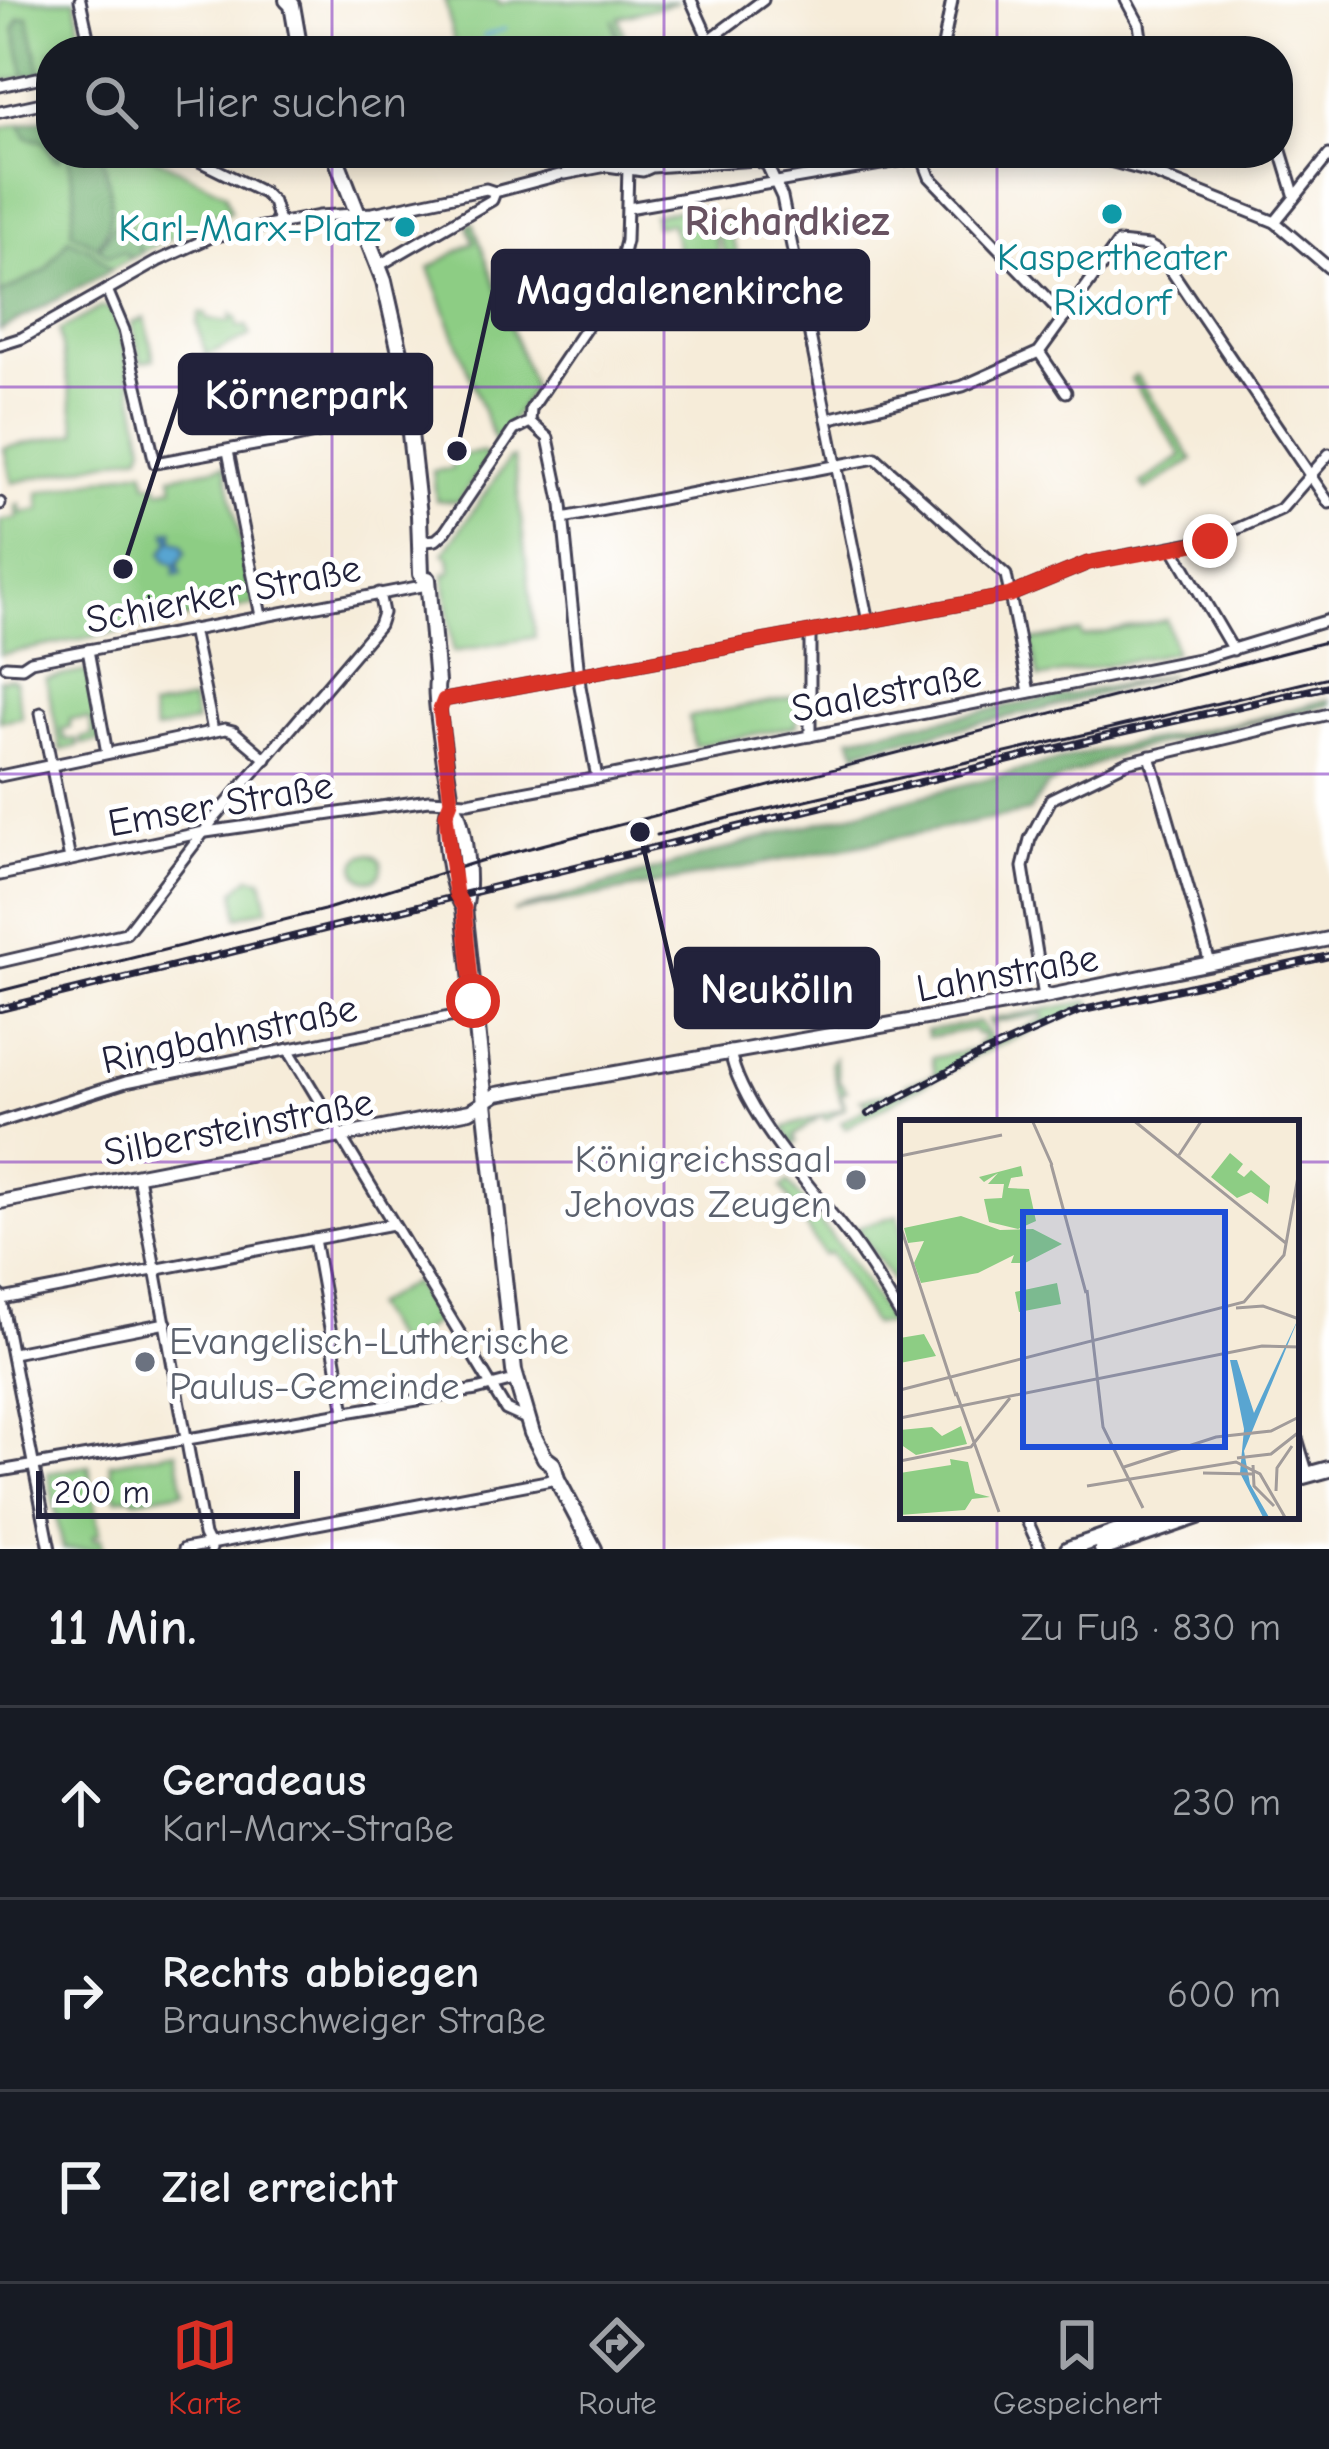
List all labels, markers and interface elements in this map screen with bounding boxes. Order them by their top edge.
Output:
search box [36,36,1293,168]
icon: search [78,69,144,135]
text: Hier suchen [174,76,407,128]
district label: Richardkiez [685,197,889,246]
marker: Kaspertheater Rixdorf [1099,201,1125,227]
place label: Karl-Marx-Platz [118,206,381,251]
marker: Karl-Marx-Platz [392,214,418,240]
place label: Kaspertheater Rixdorf [997,235,1228,325]
callout: Magdalenenkirche [493,251,868,329]
text: Magdalenenkirche [516,266,844,315]
callout: Körnerpark [180,355,431,433]
text: Körnerpark [204,371,408,420]
route end [1183,514,1237,568]
street label: Schierker Straße [82,546,364,643]
street label: Saalestraße [788,651,985,732]
street label: Emser Straße [104,763,336,846]
street label: Lahnstraße [913,935,1102,1012]
callout: Neukölln [676,949,878,1027]
text: Neukölln [700,965,854,1014]
route start [446,974,500,1028]
street label: Ringbahnstraße [97,985,361,1084]
street label: Silbersteinstraße [100,1079,377,1176]
inset map [900,1120,1299,1519]
place label: Königreichssaal Jehovas Zeugen [565,1137,832,1227]
marker: Königreichssaal Jehovas Zeugen [843,1167,869,1193]
place label: Evangelisch-Lutherische Paulus-Gemeinde [169,1319,569,1409]
marker: Evangelisch-Lutherische Paulus-Gemeinde [132,1349,158,1375]
scale bar [36,1465,300,1518]
text: 200 m [54,1473,150,1511]
text: 11 Min. [48,1598,197,1657]
text: Zu Fuß · 830 m [1021,1605,1281,1650]
text: Geradeaus [162,1754,366,1806]
icon: ahead [48,1770,114,1836]
text: 230 m [1172,1780,1281,1825]
text: Karl-Marx-Straße [162,1806,454,1851]
text: Rechts abbiegen [162,1946,479,1998]
icon: right [48,1962,114,2028]
text: 600 m [1167,1972,1281,2017]
text: Braunschweiger Straße [162,1998,546,2043]
icon: arrive [48,2154,114,2220]
text: Ziel erreicht [162,2161,397,2213]
tab: Karte [168,2312,242,2422]
tab: Route [578,2312,657,2422]
tab: Gespeichert [993,2312,1161,2422]

